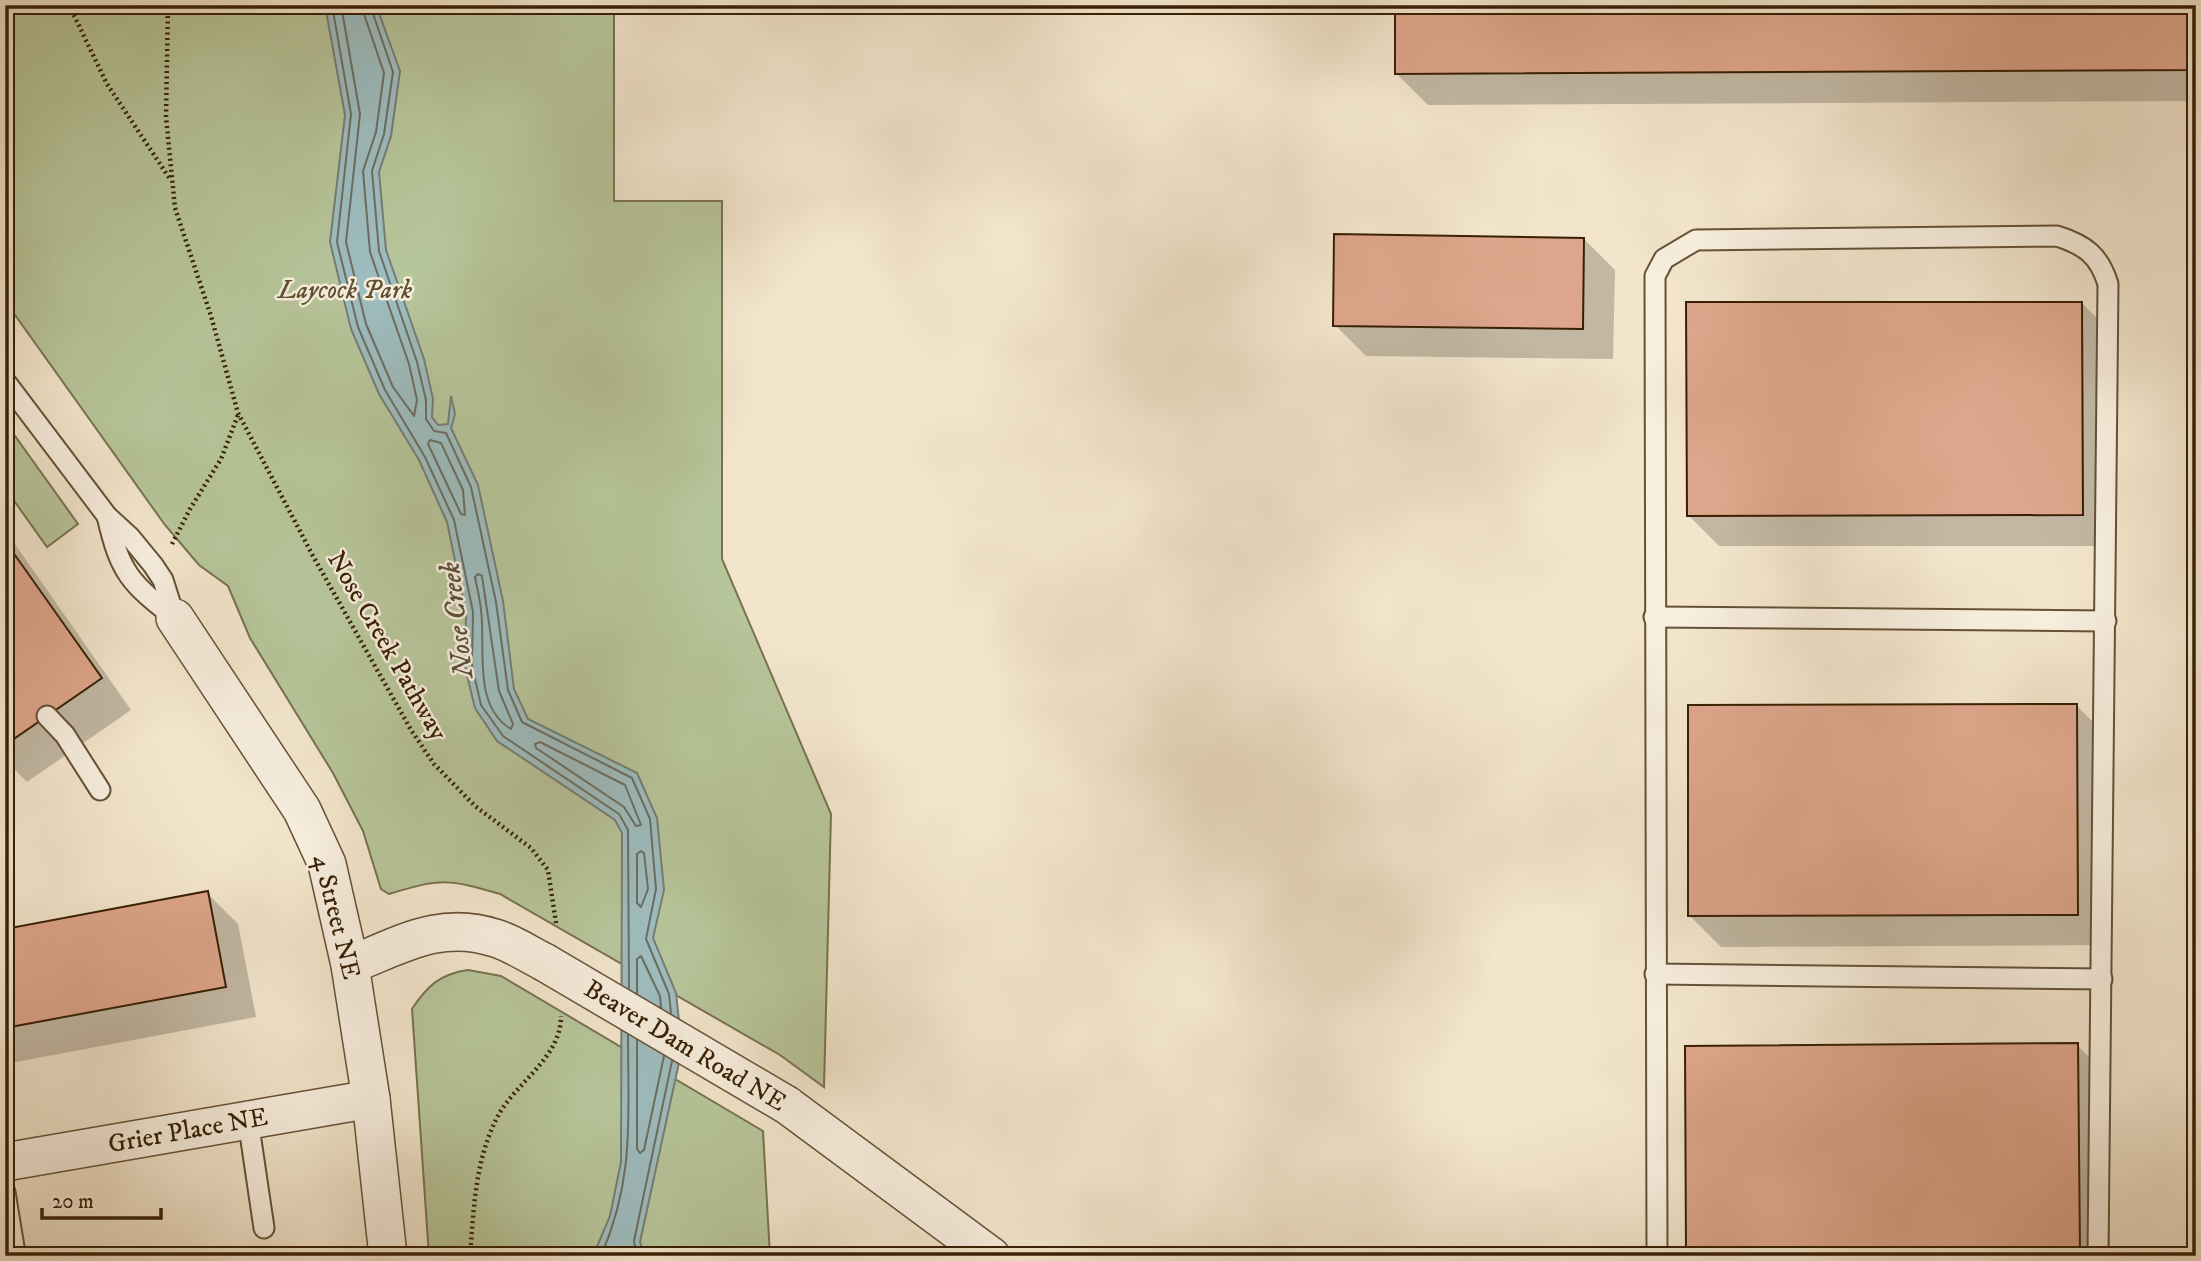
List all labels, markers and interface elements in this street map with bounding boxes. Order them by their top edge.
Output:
park label: Laycock Park [276,274,412,307]
street label: Nose Creek Pathway [319,545,455,747]
water label: Nose Creek [432,560,482,682]
street label: 4 Street NE [305,851,367,983]
street label: Beaver Dam Road NE [578,973,792,1119]
street label: Grier Place NE [106,1101,270,1161]
scale bar [42,1177,161,1221]
text: 20 m [52,1189,94,1215]

